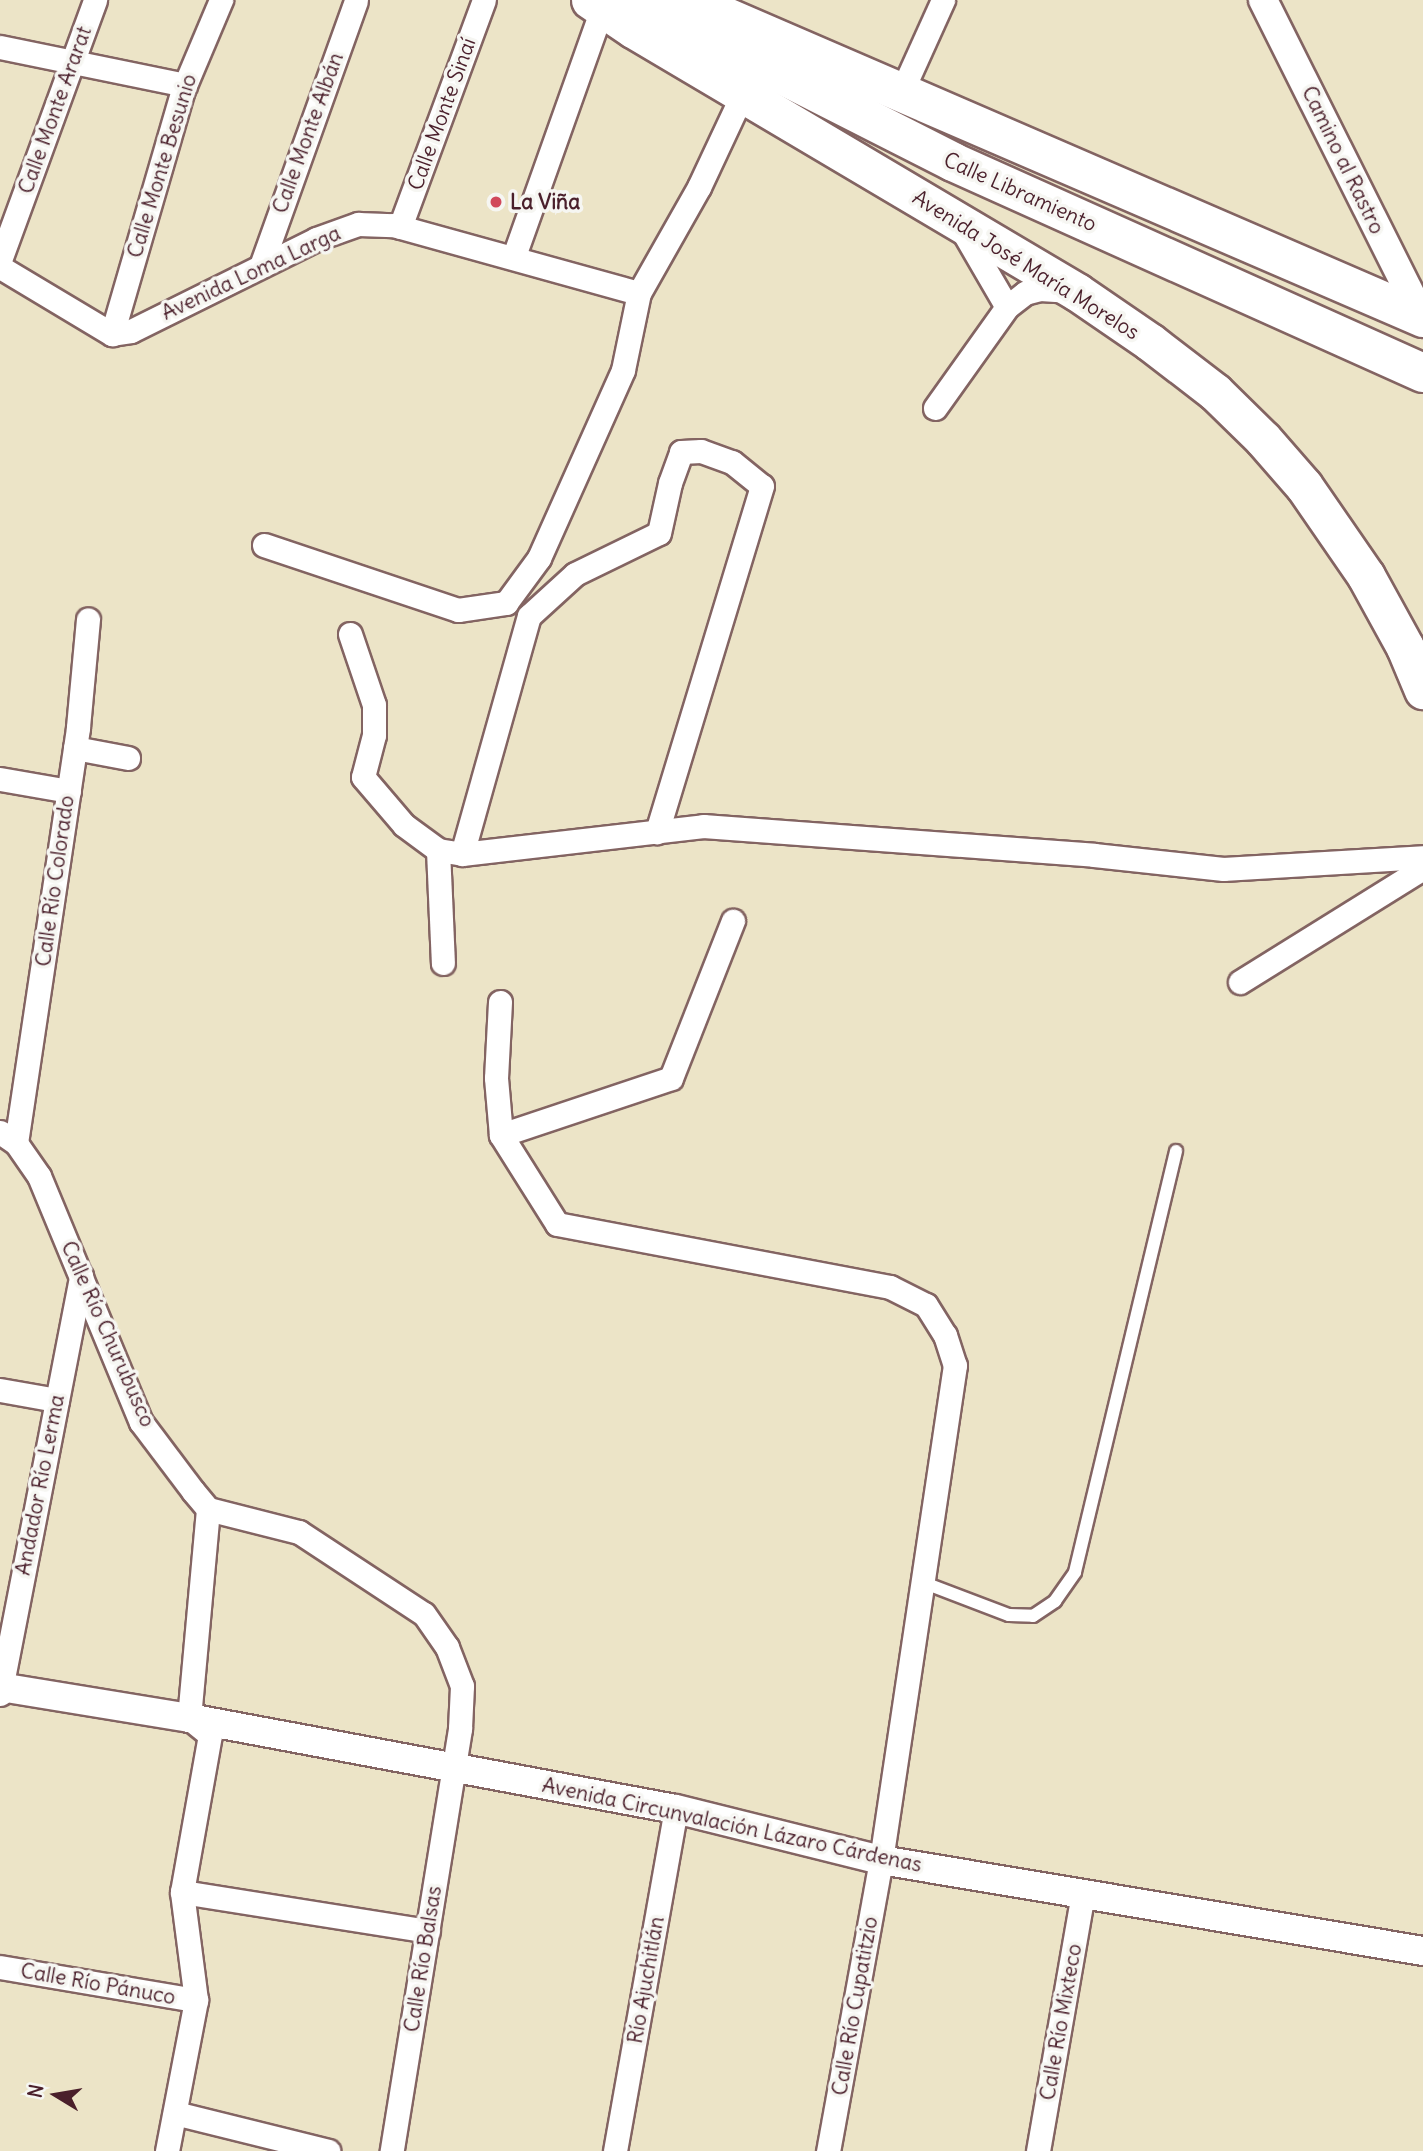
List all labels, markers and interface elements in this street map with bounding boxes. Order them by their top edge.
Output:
street label: Calle Monte Ararat [13,23,97,197]
street label: Calle Monte Sinaí [403,34,481,194]
street label: Calle Monte Albán [267,49,349,217]
street label: Calle Monte Besunio [122,71,202,261]
street label: Camino al Rastro [1296,82,1390,238]
street label: Calle Libramiento [940,147,1100,237]
street label: Avenida José María Morelos [908,185,1144,345]
place label: La Viña [510,189,580,215]
marker: La Viña [488,194,504,210]
street label: Avenida Loma Larga [157,220,345,326]
street label: Calle Río Colorado [31,794,79,968]
street label: Calle Río Churubusco [56,1237,160,1431]
street label: Andador Río Lerma [10,1393,70,1577]
street label: Avenida Circunvalación Lázaro Cárdenas [540,1772,924,1878]
street label: Calle Río Balsas [399,1884,447,2034]
street label: Río Ajuchitlán [622,1914,670,2046]
street label: Calle Río Cupatitzio [827,1915,883,2097]
street label: Calle Río Mixteco [1035,1942,1087,2102]
street label: Calle Río Pánuco [19,1958,177,2010]
north arrow [21,2060,91,2130]
text: N [22,2082,48,2100]

